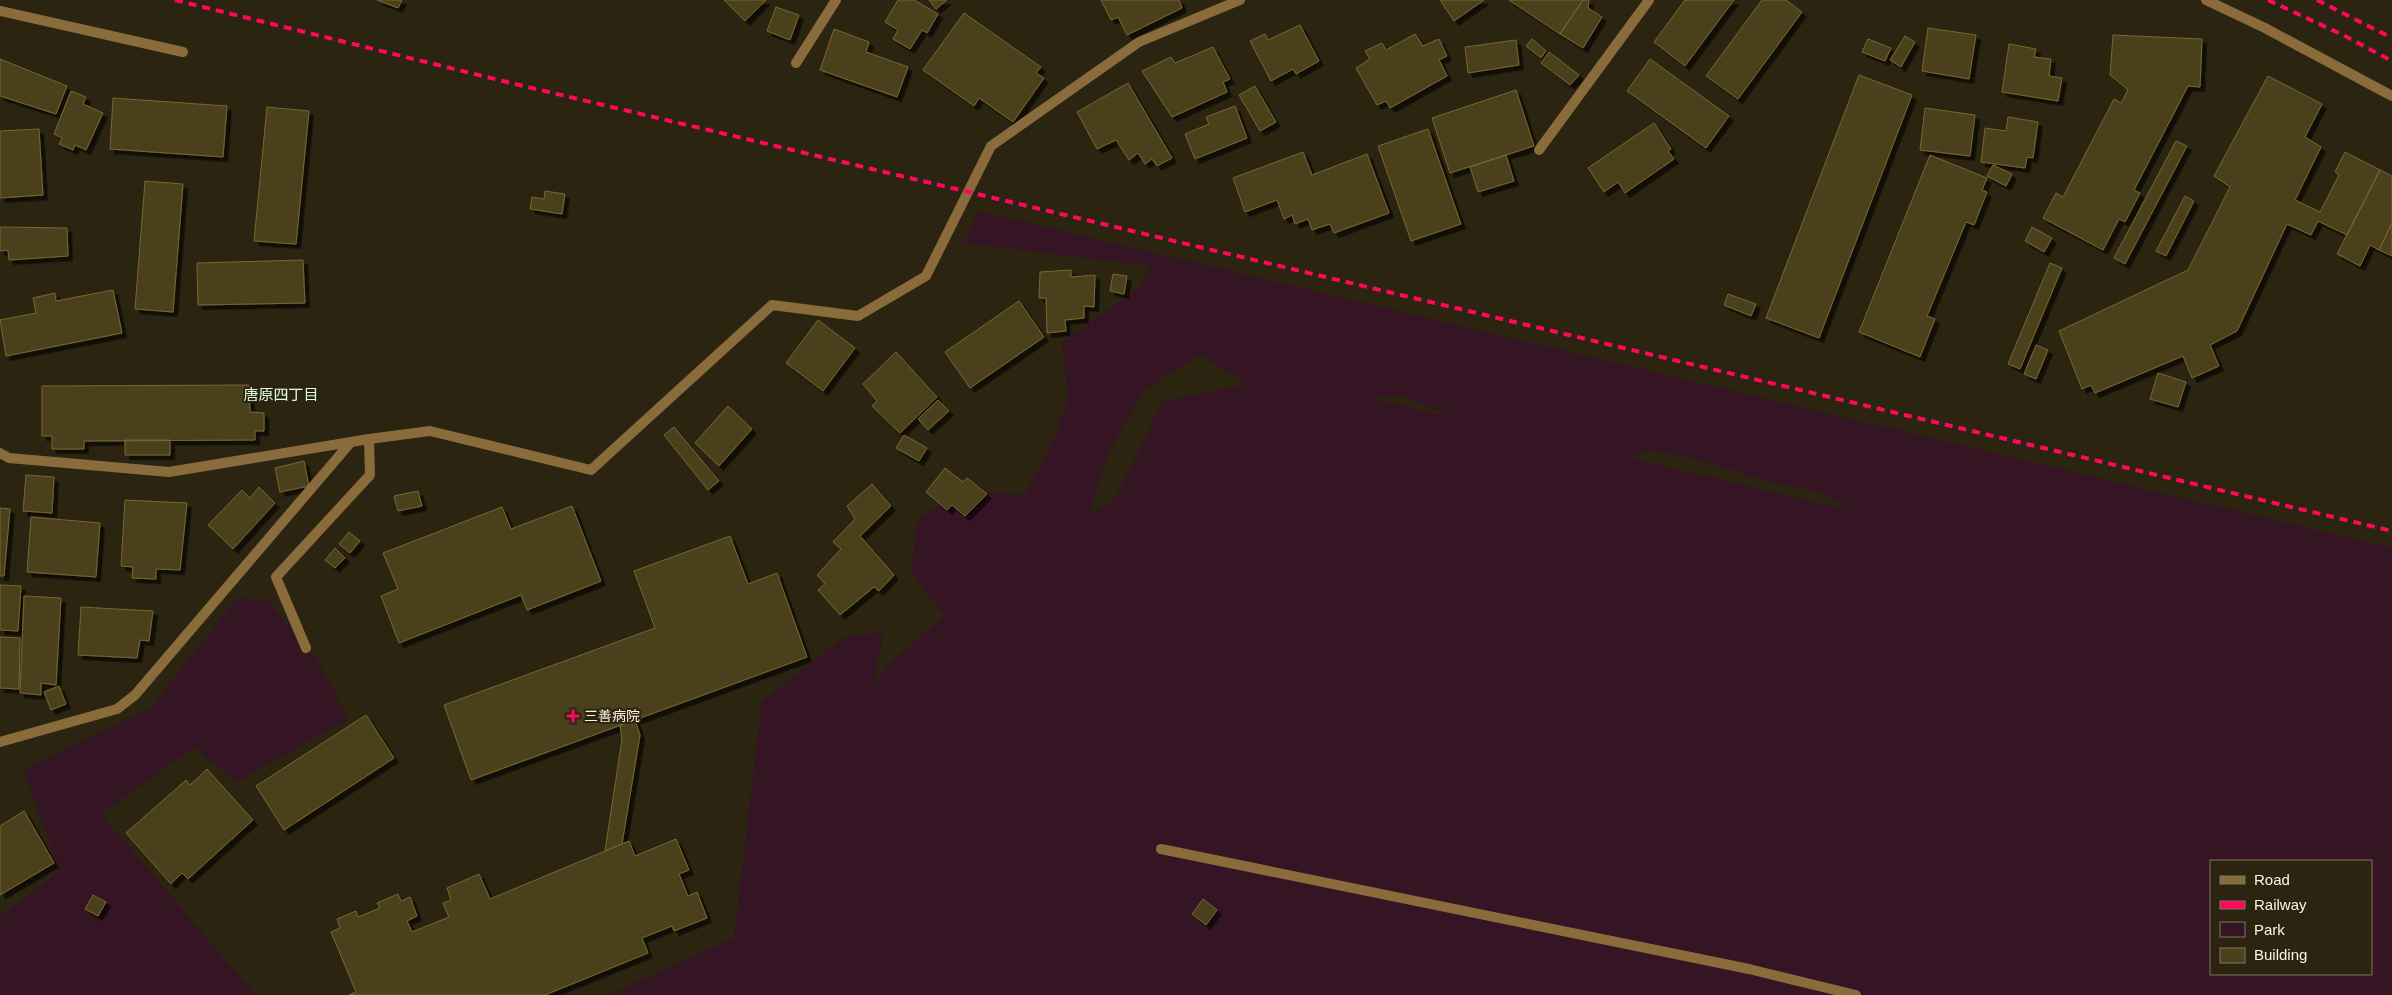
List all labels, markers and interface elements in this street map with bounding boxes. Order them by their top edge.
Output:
district label: 唐原四丁目 [243,386,319,403]
place label: 三善病院 [584,708,640,724]
marker: 三善病院 [566,709,580,723]
legend [2210,860,2372,975]
text: Road [2254,871,2290,888]
text: Railway [2254,896,2307,913]
text: Park [2254,921,2285,938]
text: Building [2254,946,2307,963]

